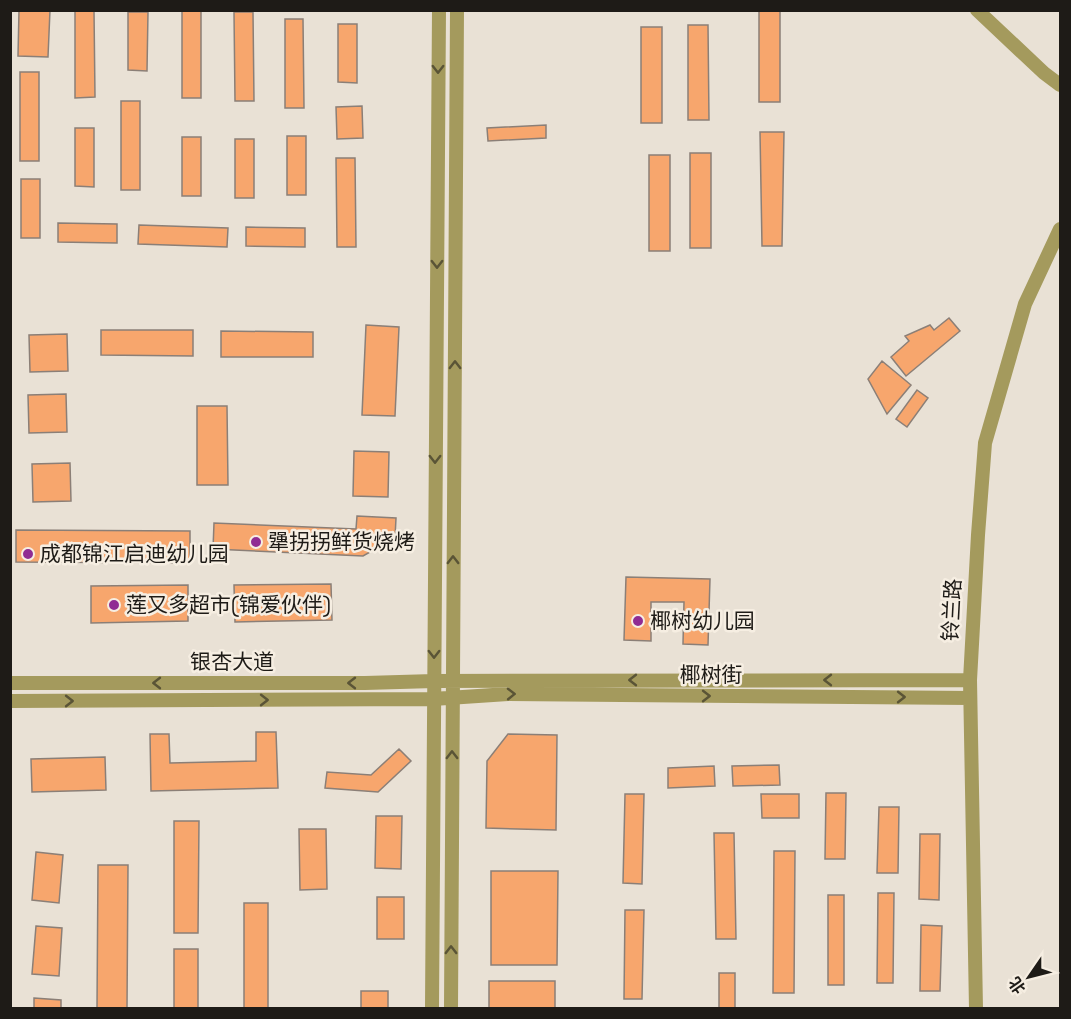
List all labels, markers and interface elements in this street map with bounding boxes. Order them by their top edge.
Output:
one-way arrow [432,64,445,73]
one-way arrow [431,259,443,268]
one-way arrow [448,361,461,370]
one-way arrow [429,454,441,463]
place label: 犟拐拐鲜货烧烤 [268,528,415,555]
marker: 犟拐拐鲜货烧烤 [249,535,263,549]
place label: 成都锦江启迪幼儿园 [40,540,229,567]
marker: 成都锦江启迪幼儿园 [21,547,35,561]
one-way arrow [447,556,459,565]
street label: 铃兰路 [936,578,967,642]
place label: 莲又多超市(锦爱伙伴) [126,591,331,618]
marker: 莲又多超市(锦爱伙伴) [107,598,121,612]
place label: 椰树幼儿园 [650,607,755,634]
marker: 椰树幼儿园 [631,614,645,628]
street label: 银杏大道 [190,648,274,675]
one-way arrow [428,649,440,658]
street label: 椰树街 [680,661,743,688]
one-way arrow [628,674,637,686]
one-way arrow [823,674,832,686]
one-way arrow [153,677,162,689]
one-way arrow [348,677,357,689]
one-way arrow [506,688,515,701]
one-way arrow [701,689,710,702]
one-way arrow [896,691,905,703]
one-way arrow [259,694,268,706]
one-way arrow [64,695,73,707]
one-way arrow [446,751,458,760]
one-way arrow [445,946,457,955]
north arrow [999,947,1059,1007]
text: 北 [1004,973,1030,998]

